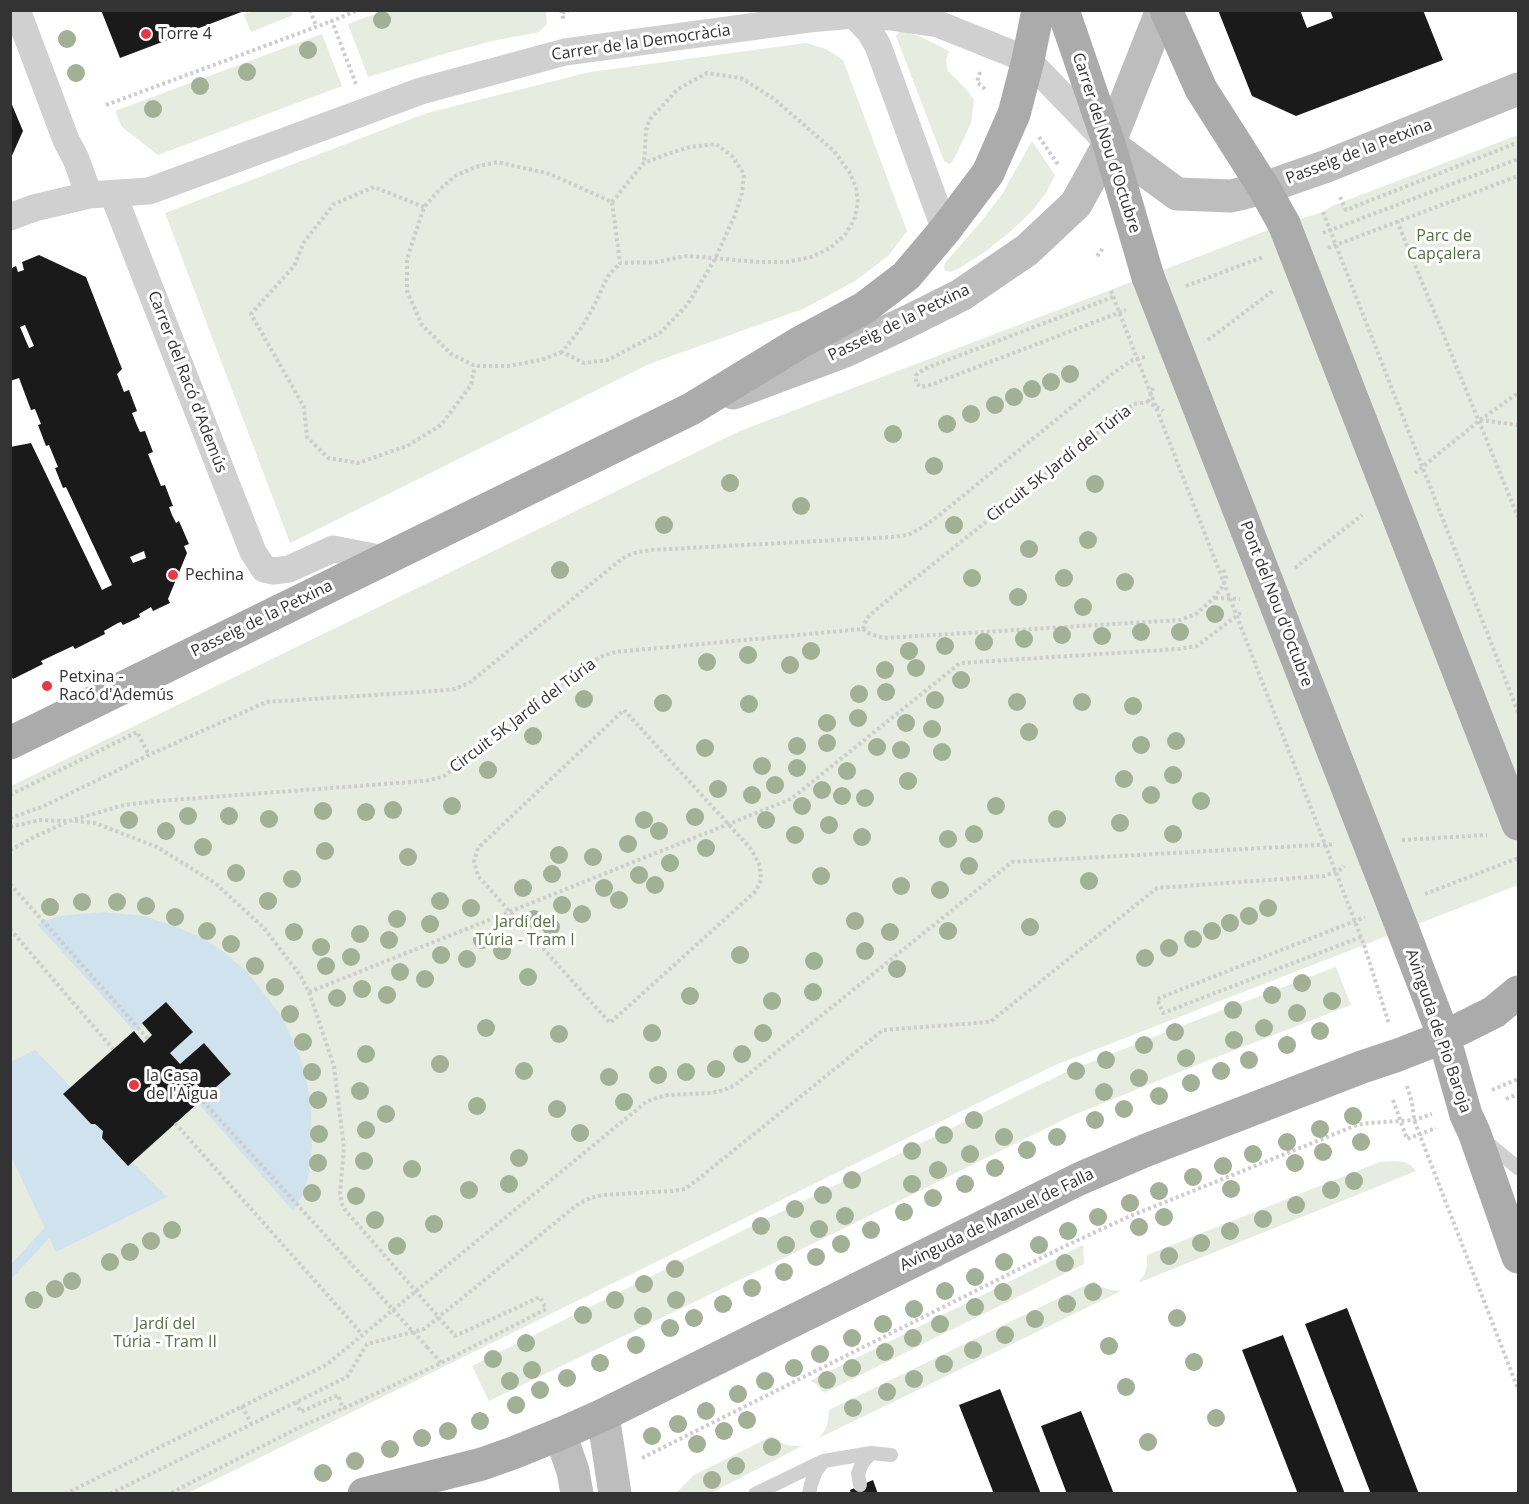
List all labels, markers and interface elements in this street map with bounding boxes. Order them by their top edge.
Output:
street label: Carrer de la Democràcia [550,21,732,65]
place label: Torre 4 [158,24,212,44]
marker: Torre 4 [139,27,153,41]
street label: Carrer del Nou d'Octubre [1068,50,1144,236]
street label: Passeig de la Petxina [1283,115,1435,189]
park label: Parc de Capçalera [1407,226,1481,264]
street label: Passeig de la Petxina [825,280,973,366]
street label: Carrer del Racó d'Ademús [143,288,231,476]
street label: Circuit 5K Jardí del Túria [983,402,1135,526]
street label: Pont del Nou d'Octubre [1236,519,1316,689]
place label: Pechina [185,565,244,585]
marker: Pechina [166,568,180,582]
street label: Passeig de la Petxina [188,576,336,662]
street label: Circuit 5K Jardí del Túria [446,655,600,777]
place label: Petxina - Racó d'Ademús [59,667,174,705]
marker: Petxina - Racó d'Ademús [40,679,54,693]
park label: Jardí del Túria - Tram I [475,912,575,950]
street label: Avinguda de Pio Baroja [1401,947,1475,1115]
place label: la Casa de l'Aigua [146,1066,218,1104]
marker: la Casa de l'Aigua [127,1078,141,1092]
street label: Avinguda de Manuel de Falla [897,1165,1097,1275]
park label: Jardí del Túria - Tram II [113,1314,217,1352]

